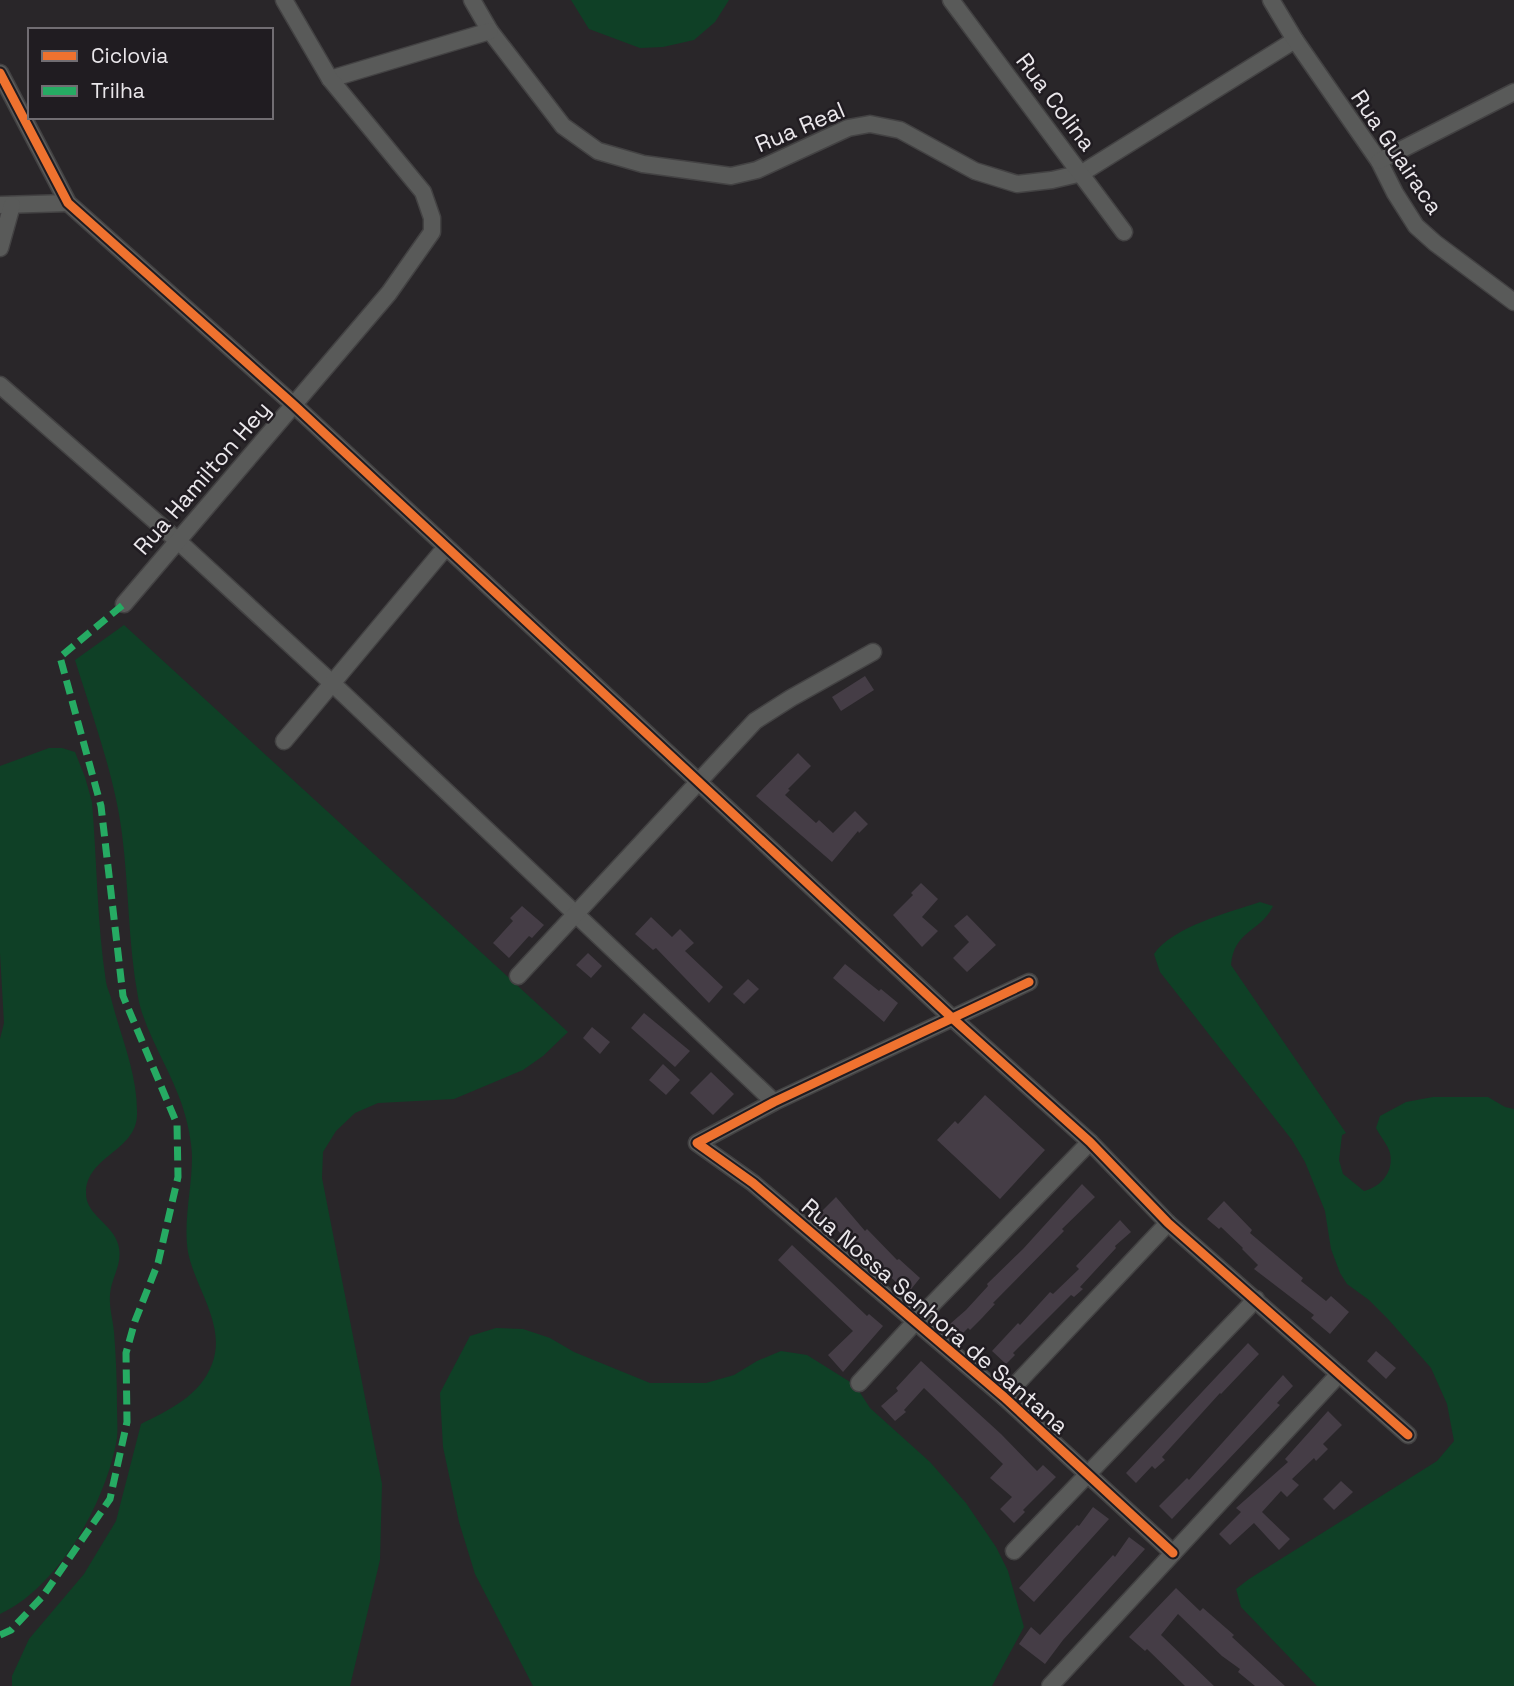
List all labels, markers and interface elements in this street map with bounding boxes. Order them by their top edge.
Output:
legend [28,28,273,119]
text: Ciclovia [91,42,168,69]
street label: Rua Colina [1009,47,1103,157]
text: Trilha [91,77,145,104]
street label: Rua Guairaca [1344,84,1450,220]
street label: Rua Real [751,95,849,159]
street label: Rua Hamilton Hey [127,395,277,561]
street label: Rua Nossa Senhora de Santana [795,1192,1075,1440]

